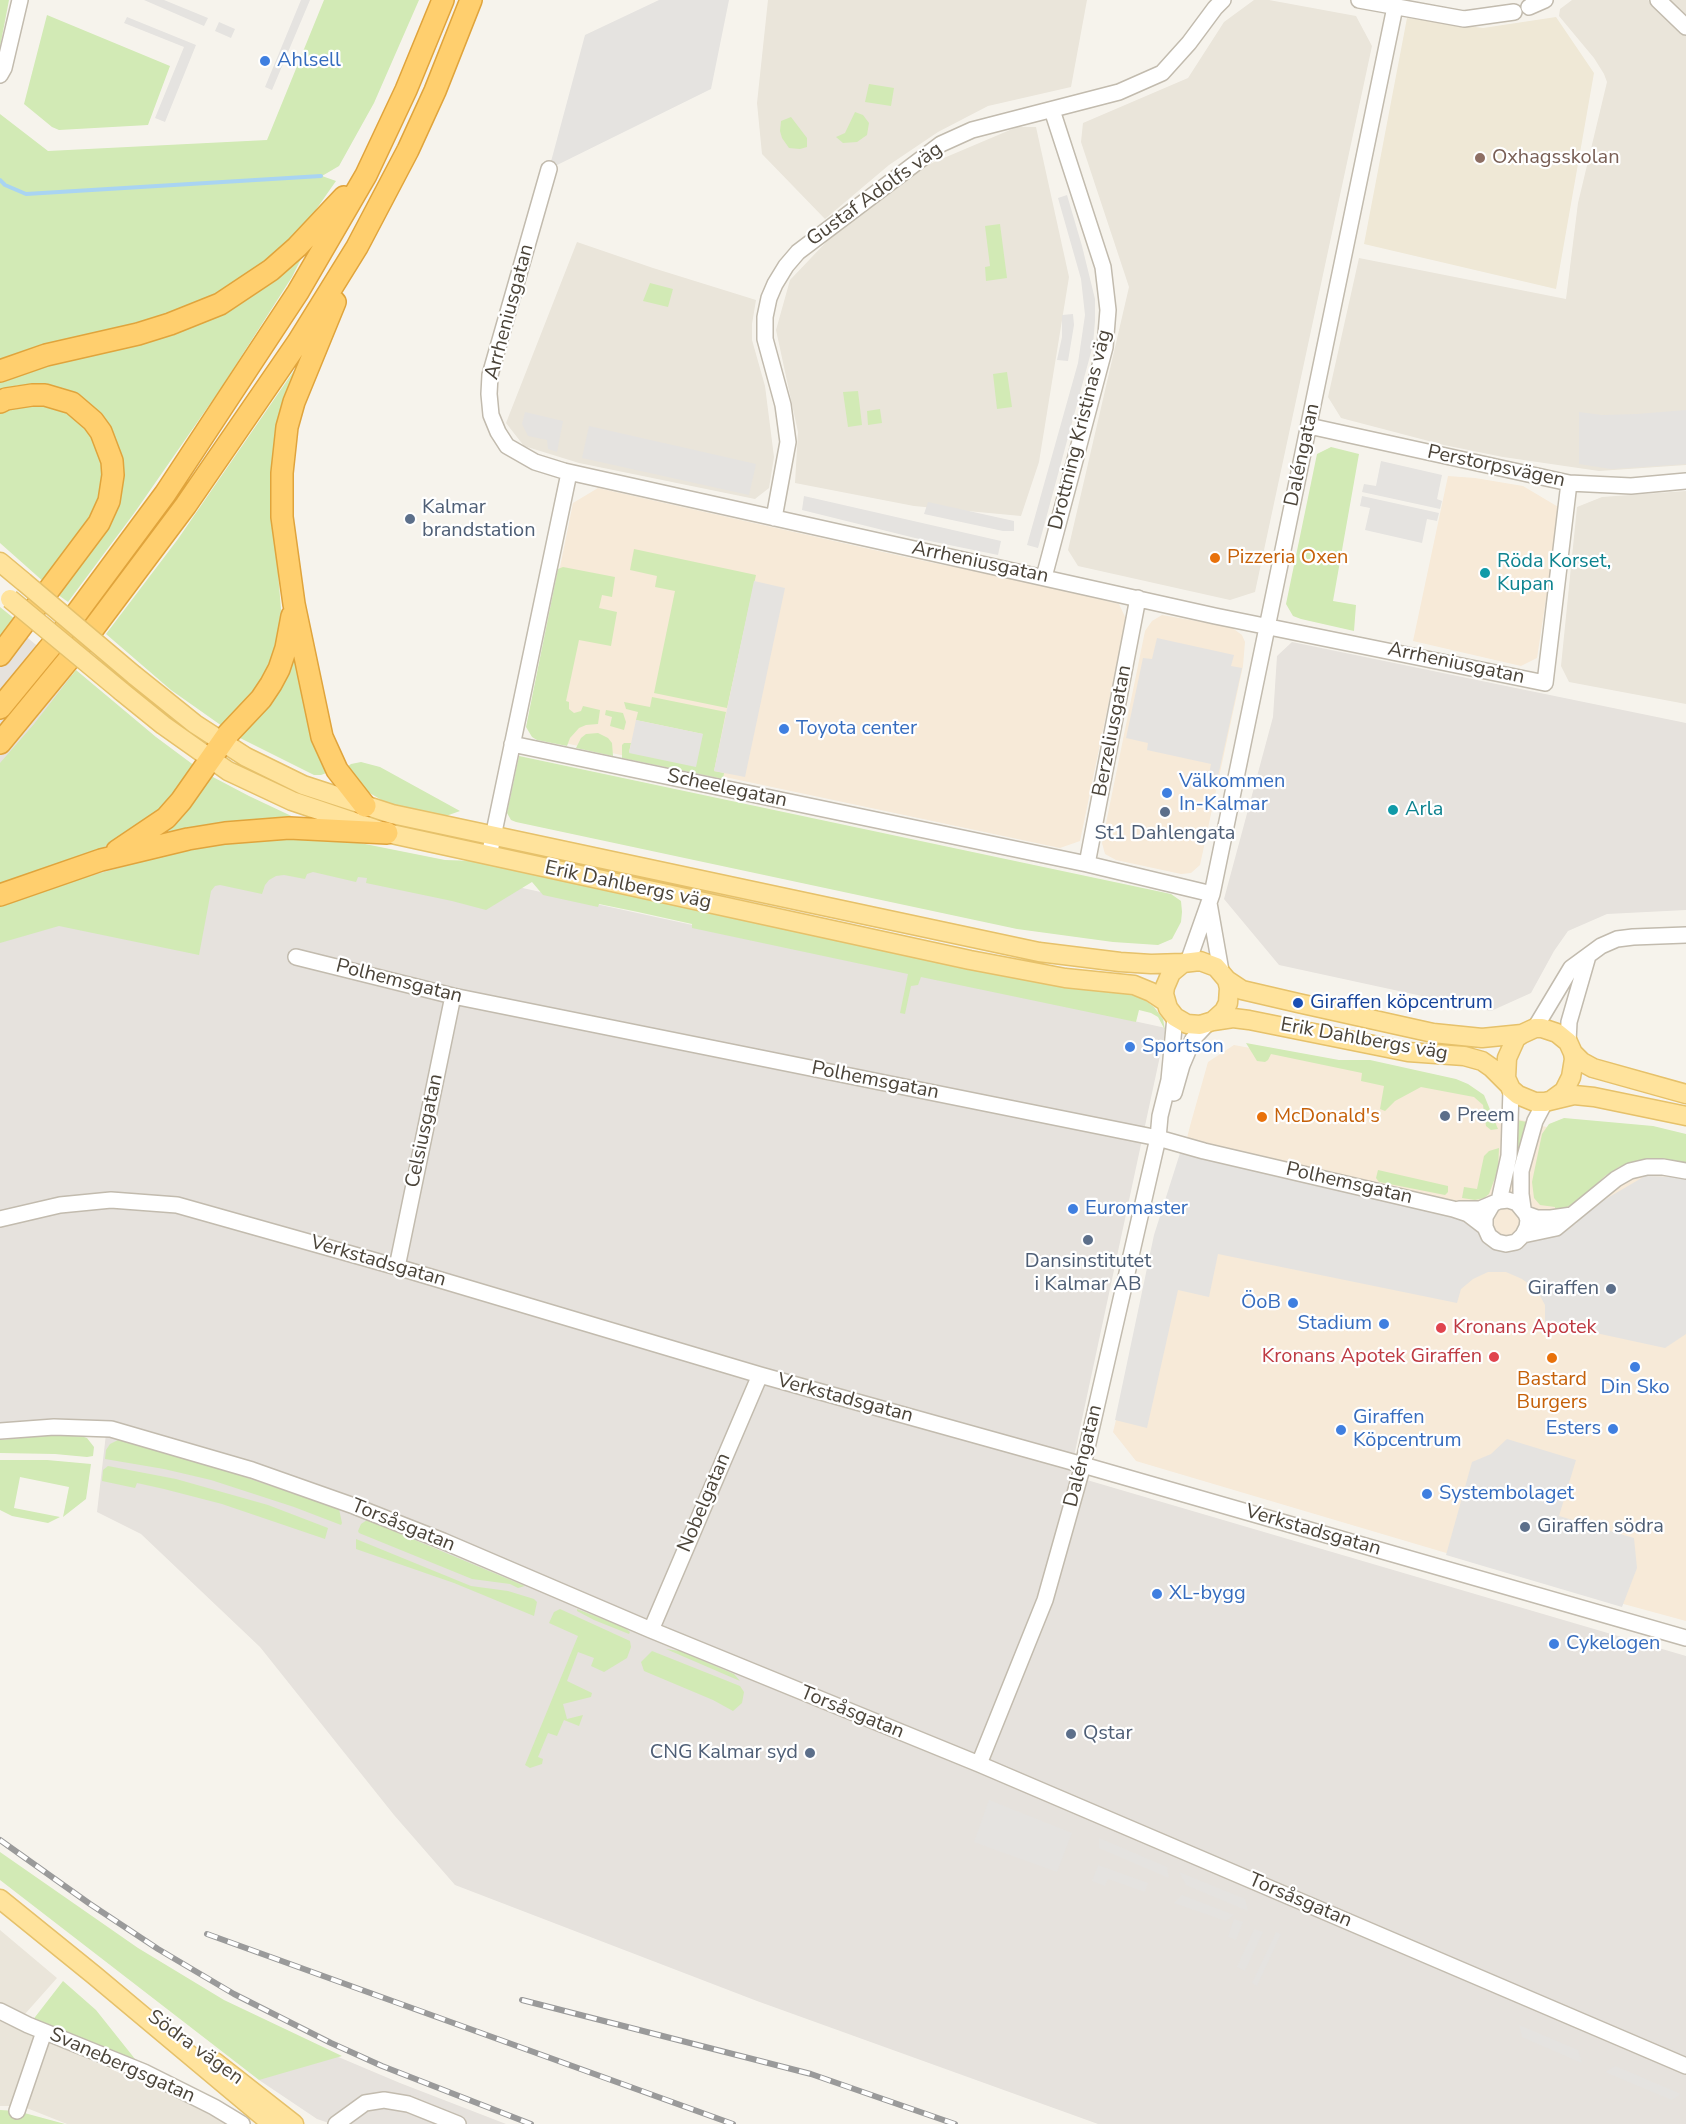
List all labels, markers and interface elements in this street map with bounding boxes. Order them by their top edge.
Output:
place label: Ahlsell [277,49,341,73]
marker: Ahlsell [258,54,272,68]
street label: Gustaf Adolfs väg [803,138,947,252]
place label: Oxhagsskolan [1492,146,1620,170]
marker: Oxhagsskolan [1473,151,1487,165]
street label: Arrheniusgatan [480,242,540,382]
street label: Drottning Kristinas väg [1045,327,1117,533]
street label: Daléngatan [1280,401,1326,509]
street label: Perstorpsvägen [1425,441,1567,493]
place label: Kalmar brandstation [422,496,536,543]
marker: Kalmar brandstation [403,512,417,526]
street label: Arrheniusgatan [910,537,1050,589]
place label: Pizzeria Oxen [1227,546,1348,570]
place label: Röda Korset, Kupan [1497,550,1611,597]
marker: Pizzeria Oxen [1208,551,1222,565]
marker: Röda Korset, Kupan [1478,566,1492,580]
street label: Arrheniusgatan [1386,638,1526,690]
street label: Berzeliusgatan [1088,663,1138,799]
place label: Toyota center [796,717,917,741]
marker: Toyota center [777,722,791,736]
street label: Scheelegatan [665,765,789,813]
place label: Välkommen In-Kalmar [1179,770,1285,817]
marker: Välkommen In-Kalmar [1160,786,1174,800]
place label: Arla [1405,798,1443,822]
marker: Arla [1386,803,1400,817]
marker: St1 Dahlengata [1158,805,1172,819]
place label: St1 Dahlengata [1095,822,1235,846]
street label: Erik Dahlbergs väg [543,857,713,915]
street label: Polhemsgatan [333,955,465,1009]
place label: Giraffen köpcentrum [1310,991,1493,1015]
marker: Giraffen köpcentrum [1291,996,1305,1010]
street label: Erik Dahlbergs väg [1278,1013,1450,1067]
place label: Sportson [1142,1035,1224,1059]
marker: Sportson [1123,1040,1137,1054]
street label: Polhemsgatan [809,1057,941,1105]
street label: Celsiusgatan [401,1072,449,1190]
place label: Preem [1457,1104,1515,1128]
place label: McDonald's [1274,1105,1380,1129]
marker: Preem [1438,1109,1452,1123]
marker: McDonald's [1255,1110,1269,1124]
street label: Polhemsgatan [1283,1158,1415,1210]
place label: Euromaster [1085,1197,1188,1221]
marker: Euromaster [1066,1202,1080,1216]
street label: Verkstadsgatan [307,1231,449,1293]
marker: Dansinstitutet i Kalmar AB [1081,1233,1095,1247]
place label: Dansinstitutet i Kalmar AB [1025,1250,1151,1297]
place label: Giraffen [1527,1277,1599,1301]
marker: Giraffen [1604,1282,1618,1296]
place label: ÖoB [1241,1291,1281,1315]
marker: ÖoB [1286,1296,1300,1310]
place label: Stadium [1297,1312,1372,1336]
place label: Kronans Apotek [1453,1316,1597,1340]
marker: Stadium [1377,1317,1391,1331]
marker: Kronans Apotek [1434,1321,1448,1335]
place label: Kronans Apotek Giraffen [1262,1345,1482,1369]
marker: Kronans Apotek Giraffen [1487,1350,1501,1364]
marker: Bastard Burgers [1545,1351,1559,1365]
marker: Din Sko [1628,1360,1642,1374]
place label: Bastard Burgers [1517,1368,1587,1415]
street label: Verkstadsgatan [774,1369,916,1429]
place label: Din Sko [1600,1376,1670,1400]
street label: Daléngatan [1060,1402,1108,1510]
place label: Giraffen Köpcentrum [1353,1406,1462,1453]
place label: Esters [1546,1417,1601,1441]
marker: Esters [1606,1422,1620,1436]
marker: Giraffen Köpcentrum [1334,1423,1348,1437]
street label: Nobelgatan [673,1450,737,1556]
place label: Systembolaget [1439,1482,1574,1506]
marker: Systembolaget [1420,1487,1434,1501]
street label: Torsåsgatan [348,1494,458,1558]
street label: Verkstadsgatan [1242,1500,1384,1562]
place label: Giraffen södra [1537,1515,1664,1539]
marker: Giraffen södra [1518,1520,1532,1534]
place label: XL-bygg [1169,1582,1246,1606]
marker: XL-bygg [1150,1587,1164,1601]
place label: Cykelogen [1566,1632,1660,1656]
marker: Cykelogen [1547,1637,1561,1651]
street label: Torsåsgatan [797,1681,907,1745]
place label: Qstar [1083,1722,1133,1746]
marker: Qstar [1064,1727,1078,1741]
place label: CNG Kalmar syd [650,1741,798,1765]
marker: CNG Kalmar syd [803,1746,817,1760]
street label: Torsåsgatan [1245,1869,1355,1933]
street label: Södra vägen [143,2005,247,2091]
street label: Svanebergsgatan [45,2023,199,2109]

